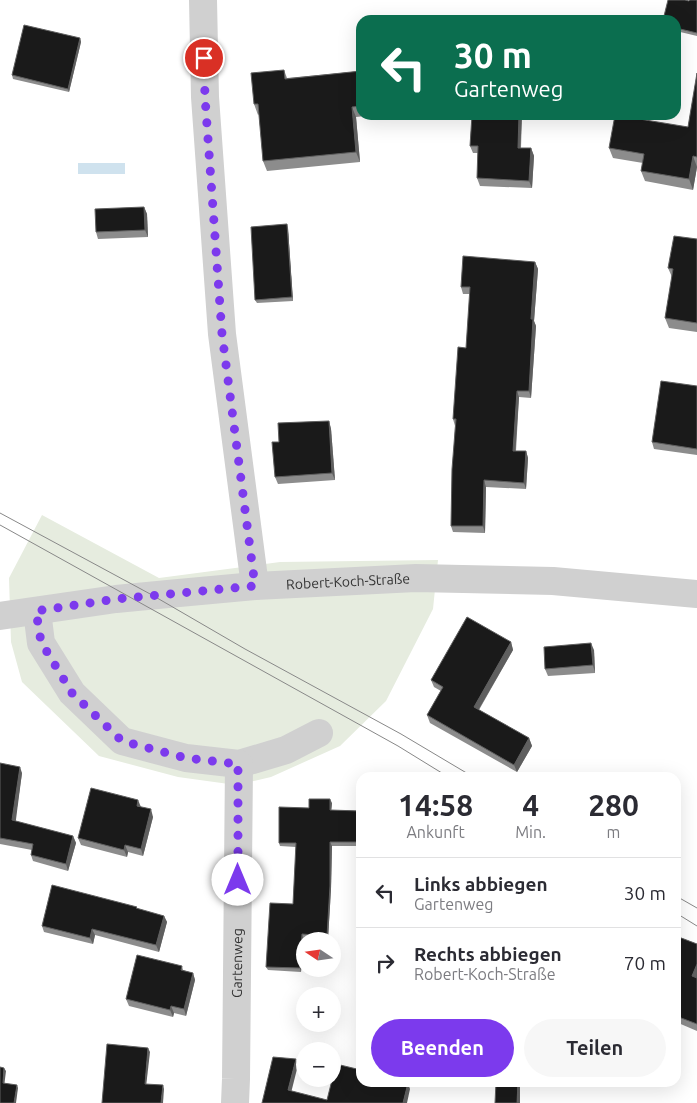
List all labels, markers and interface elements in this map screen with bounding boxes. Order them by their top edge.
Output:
icon: left [371,35,436,100]
text: 30 m [454,35,532,75]
pin [183,37,225,79]
icon: arrive [190,44,218,72]
text: Gartenweg [454,76,563,101]
street label: Robert-Koch-Straße [286,570,410,592]
text: 14:58 [398,788,473,822]
text: 4 [522,788,539,822]
text: 280 [588,788,639,822]
text: Ankunft [406,823,465,841]
text: Min. [515,823,546,841]
text: m [607,823,620,841]
position arrow [211,853,263,905]
text: Links abbiegen [414,873,548,895]
icon: left [371,879,399,907]
text: 30 m [624,882,666,904]
text: Gartenweg [414,895,494,913]
street label: Gartenweg [229,928,245,998]
north arrow [296,932,341,978]
map controls [296,932,341,1087]
text: Rechts abbiegen [414,943,562,965]
icon: right [371,949,399,977]
text: 70 m [624,952,666,974]
text: Robert-Koch-Straße [414,965,556,983]
button: + [296,987,341,1032]
button: Beenden [371,1019,514,1077]
button: Teilen [524,1019,666,1077]
button: − [296,1042,341,1087]

